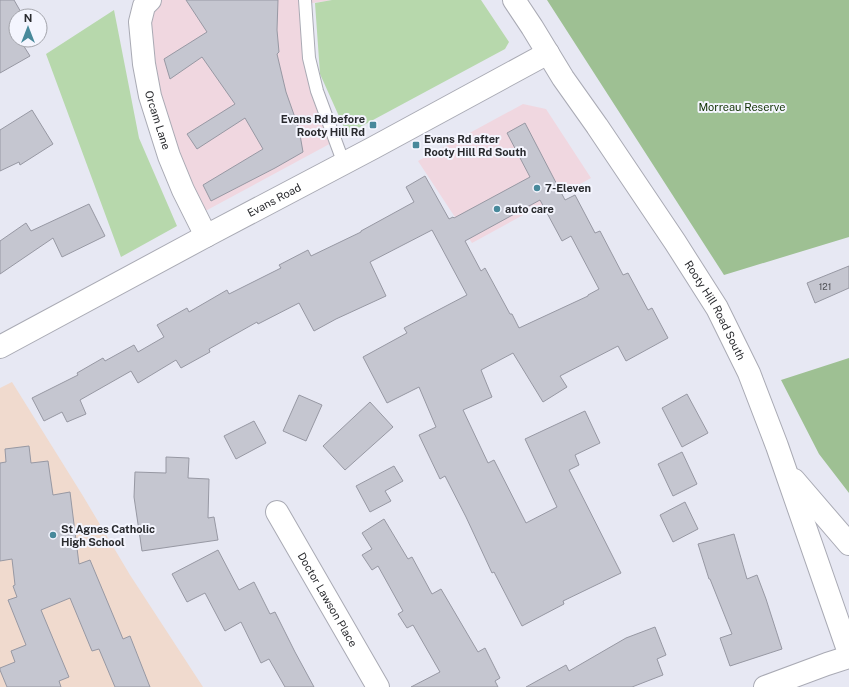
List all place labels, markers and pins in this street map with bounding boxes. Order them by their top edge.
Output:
place label: Evans Rd before Rooty Hill Rd [281,113,365,138]
marker: Evans Rd before Rooty Hill Rd [368,120,378,130]
place label: Evans Rd after Rooty Hill Rd South [424,133,526,158]
marker: Evans Rd after Rooty Hill Rd South [411,140,421,150]
place label: 7-Eleven [545,182,591,194]
marker: 7-Eleven [532,183,542,193]
place label: auto care [505,203,554,215]
marker: auto care [492,204,502,214]
place label: St Agnes Catholic High School [61,523,155,548]
marker: St Agnes Catholic High School [48,530,58,540]

